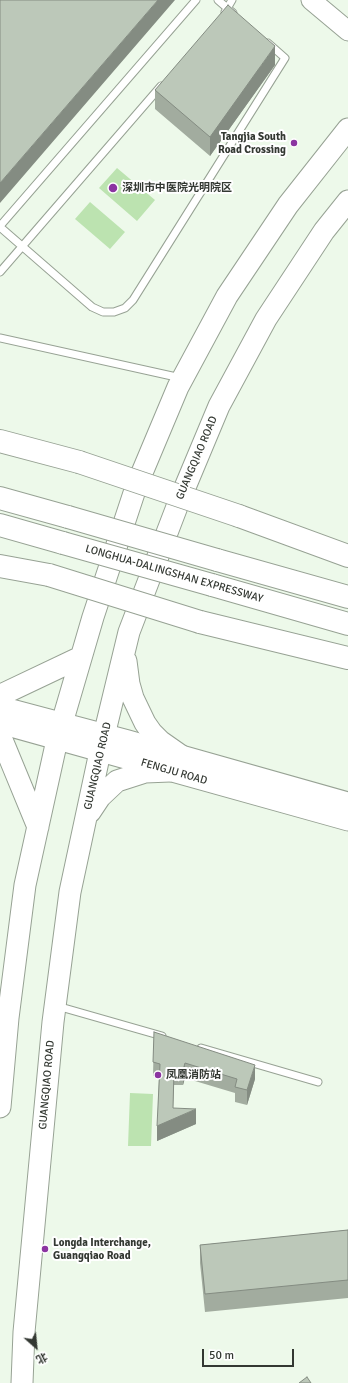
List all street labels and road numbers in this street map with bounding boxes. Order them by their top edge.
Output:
street label: GUANGQIAO ROAD [173,414,221,502]
street label: LONGHUA-DALINGSHAN EXPRESSWAY [84,542,264,606]
street label: GUANGQIAO ROAD [81,721,115,811]
street label: FENGJU ROAD [139,756,209,788]
street label: GUANGQIAO ROAD [37,1040,57,1130]

